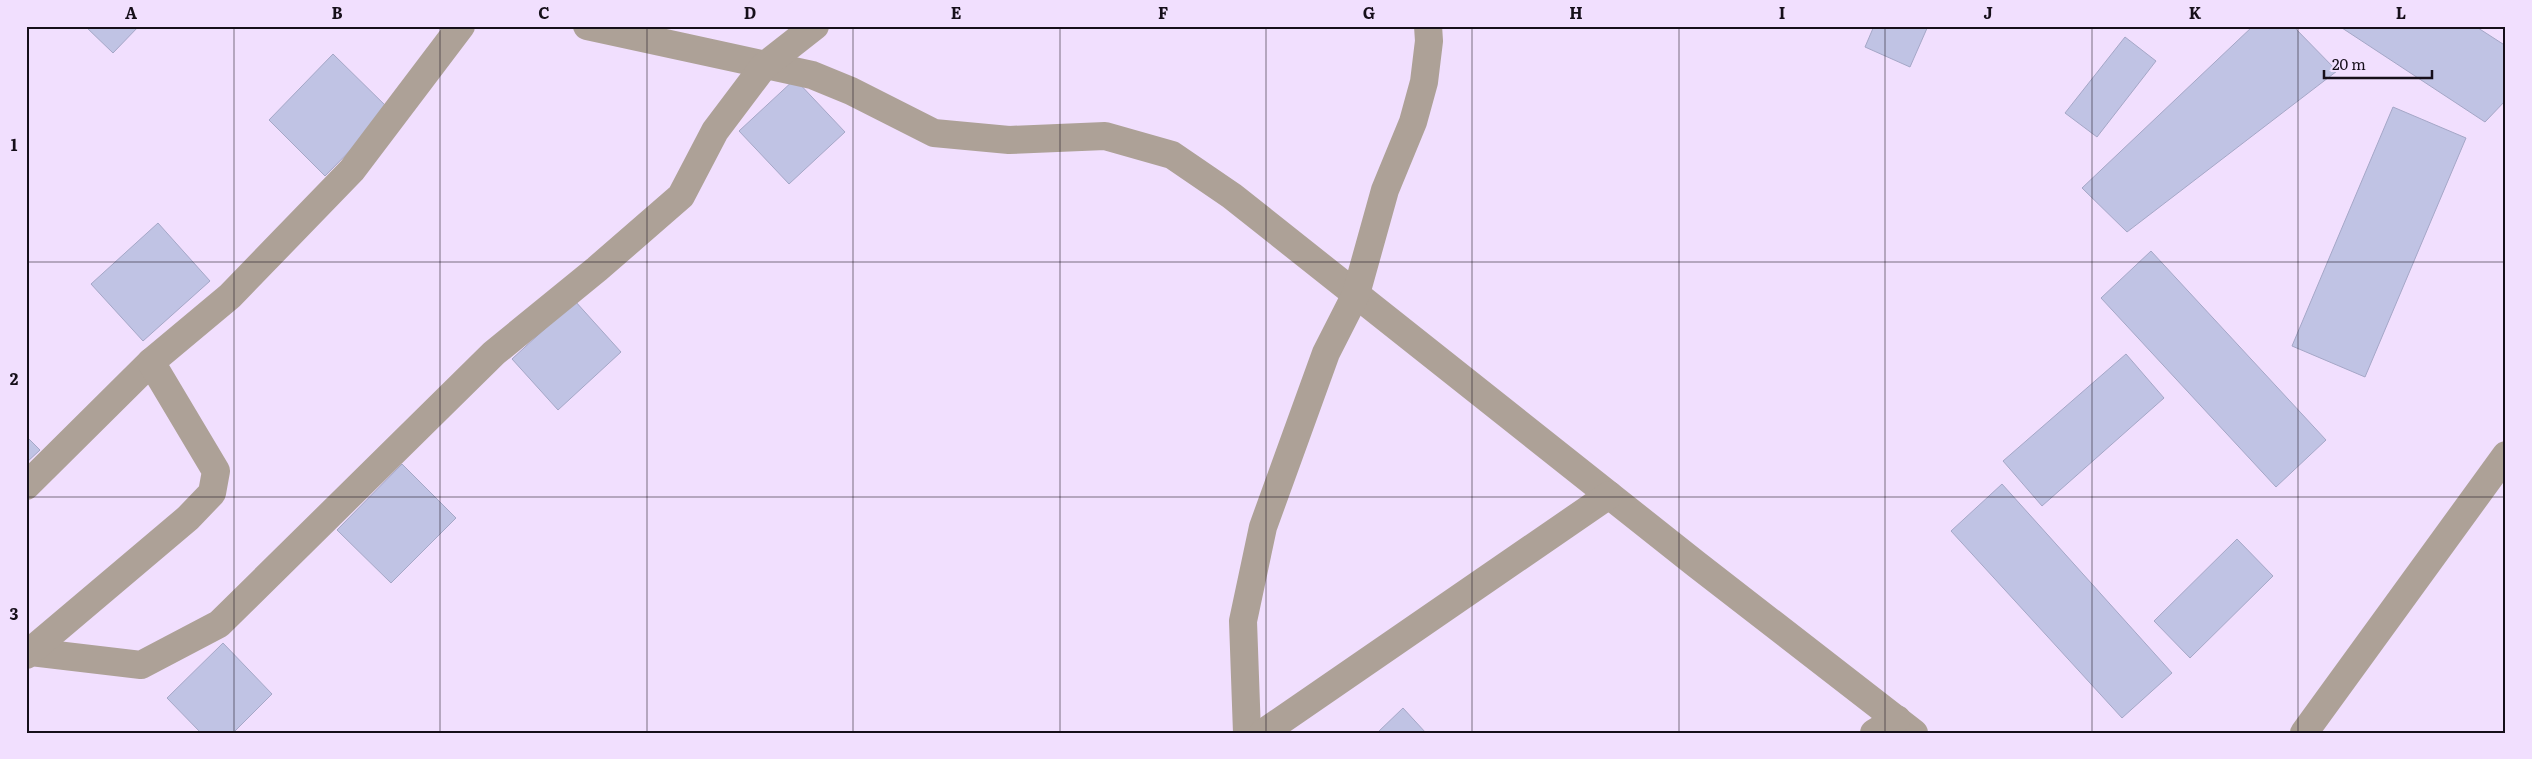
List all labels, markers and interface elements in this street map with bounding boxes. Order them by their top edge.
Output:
text: A [125,0,137,24]
text: B [331,0,343,24]
text: C [538,0,550,24]
text: D [744,0,756,24]
text: E [951,0,962,24]
text: F [1158,0,1168,24]
text: G [1363,0,1375,24]
text: H [1569,0,1583,24]
text: I [1779,0,1785,24]
text: J [1983,0,1993,24]
text: K [2189,0,2202,24]
text: L [2396,0,2406,24]
scale bar [2324,48,2432,80]
text: 20 m [2332,52,2366,75]
text: 1 [11,132,18,156]
text: 2 [10,366,19,390]
text: 3 [10,601,19,625]

